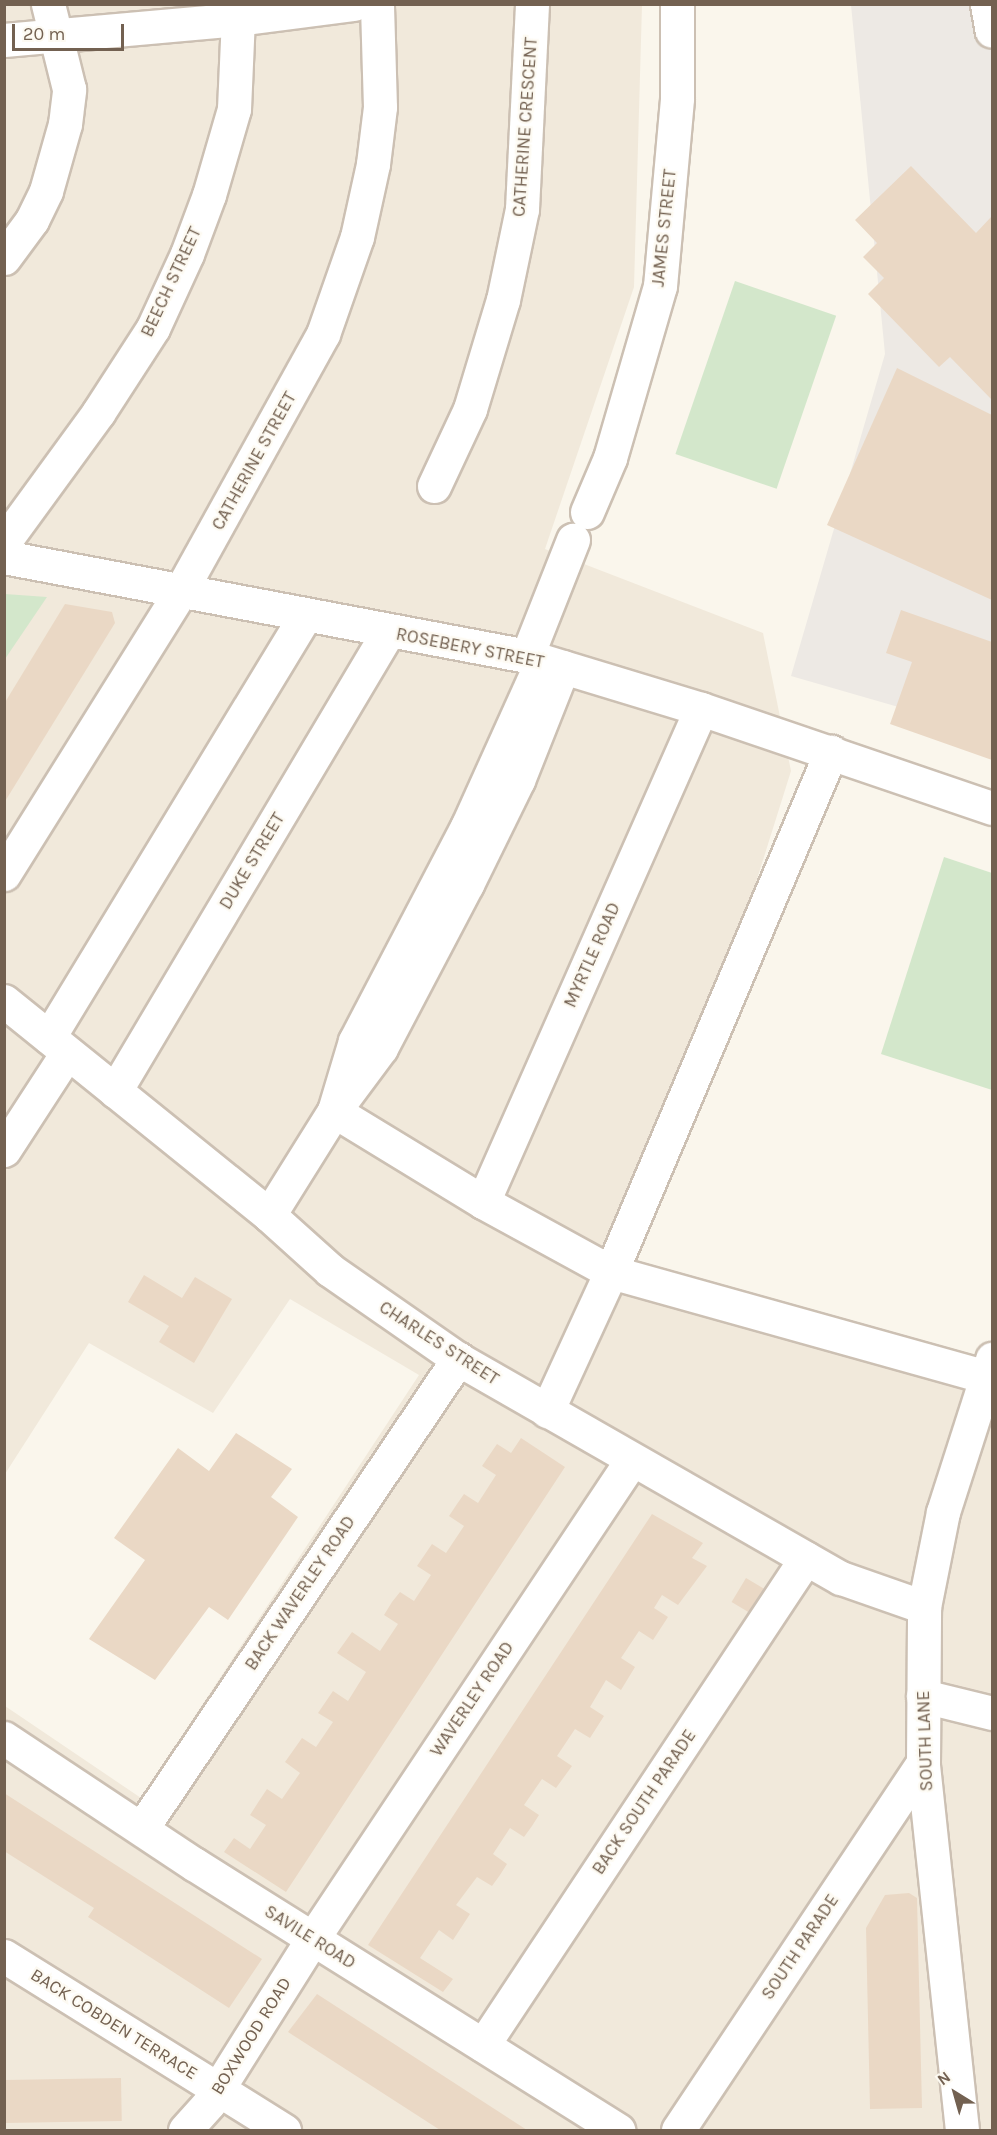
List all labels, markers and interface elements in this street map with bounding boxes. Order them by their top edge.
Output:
scale bar [15,12,128,50]
text: 20 m [23,23,65,45]
street label: CATHERINE CRESCENT [508,36,542,218]
street label: JAMES STREET [647,168,681,288]
street label: BEECH STREET [136,224,206,340]
street label: CATHERINE STREET [207,388,301,534]
street label: ROSEBERY STREET [394,623,546,673]
street label: DUKE STREET [215,809,289,913]
street label: MYRTLE ROAD [559,899,625,1011]
street label: CHARLES STREET [375,1296,503,1390]
street label: BACK WAVERLEY ROAD [240,1512,360,1674]
street label: WAVERLEY ROAD [426,1637,518,1761]
street label: SOUTH LANE [912,1690,938,1792]
street label: BACK SOUTH PARADE [587,1725,701,1879]
street label: SOUTH PARADE [757,1890,843,2004]
street label: SAVILE ROAD [260,1900,360,1974]
street label: BACK COBDEN TERRACE [26,1964,202,2084]
street label: BOXWOOD ROAD [206,1973,296,2099]
north arrow [925,2063,985,2123]
text: N [934,2067,954,2089]

